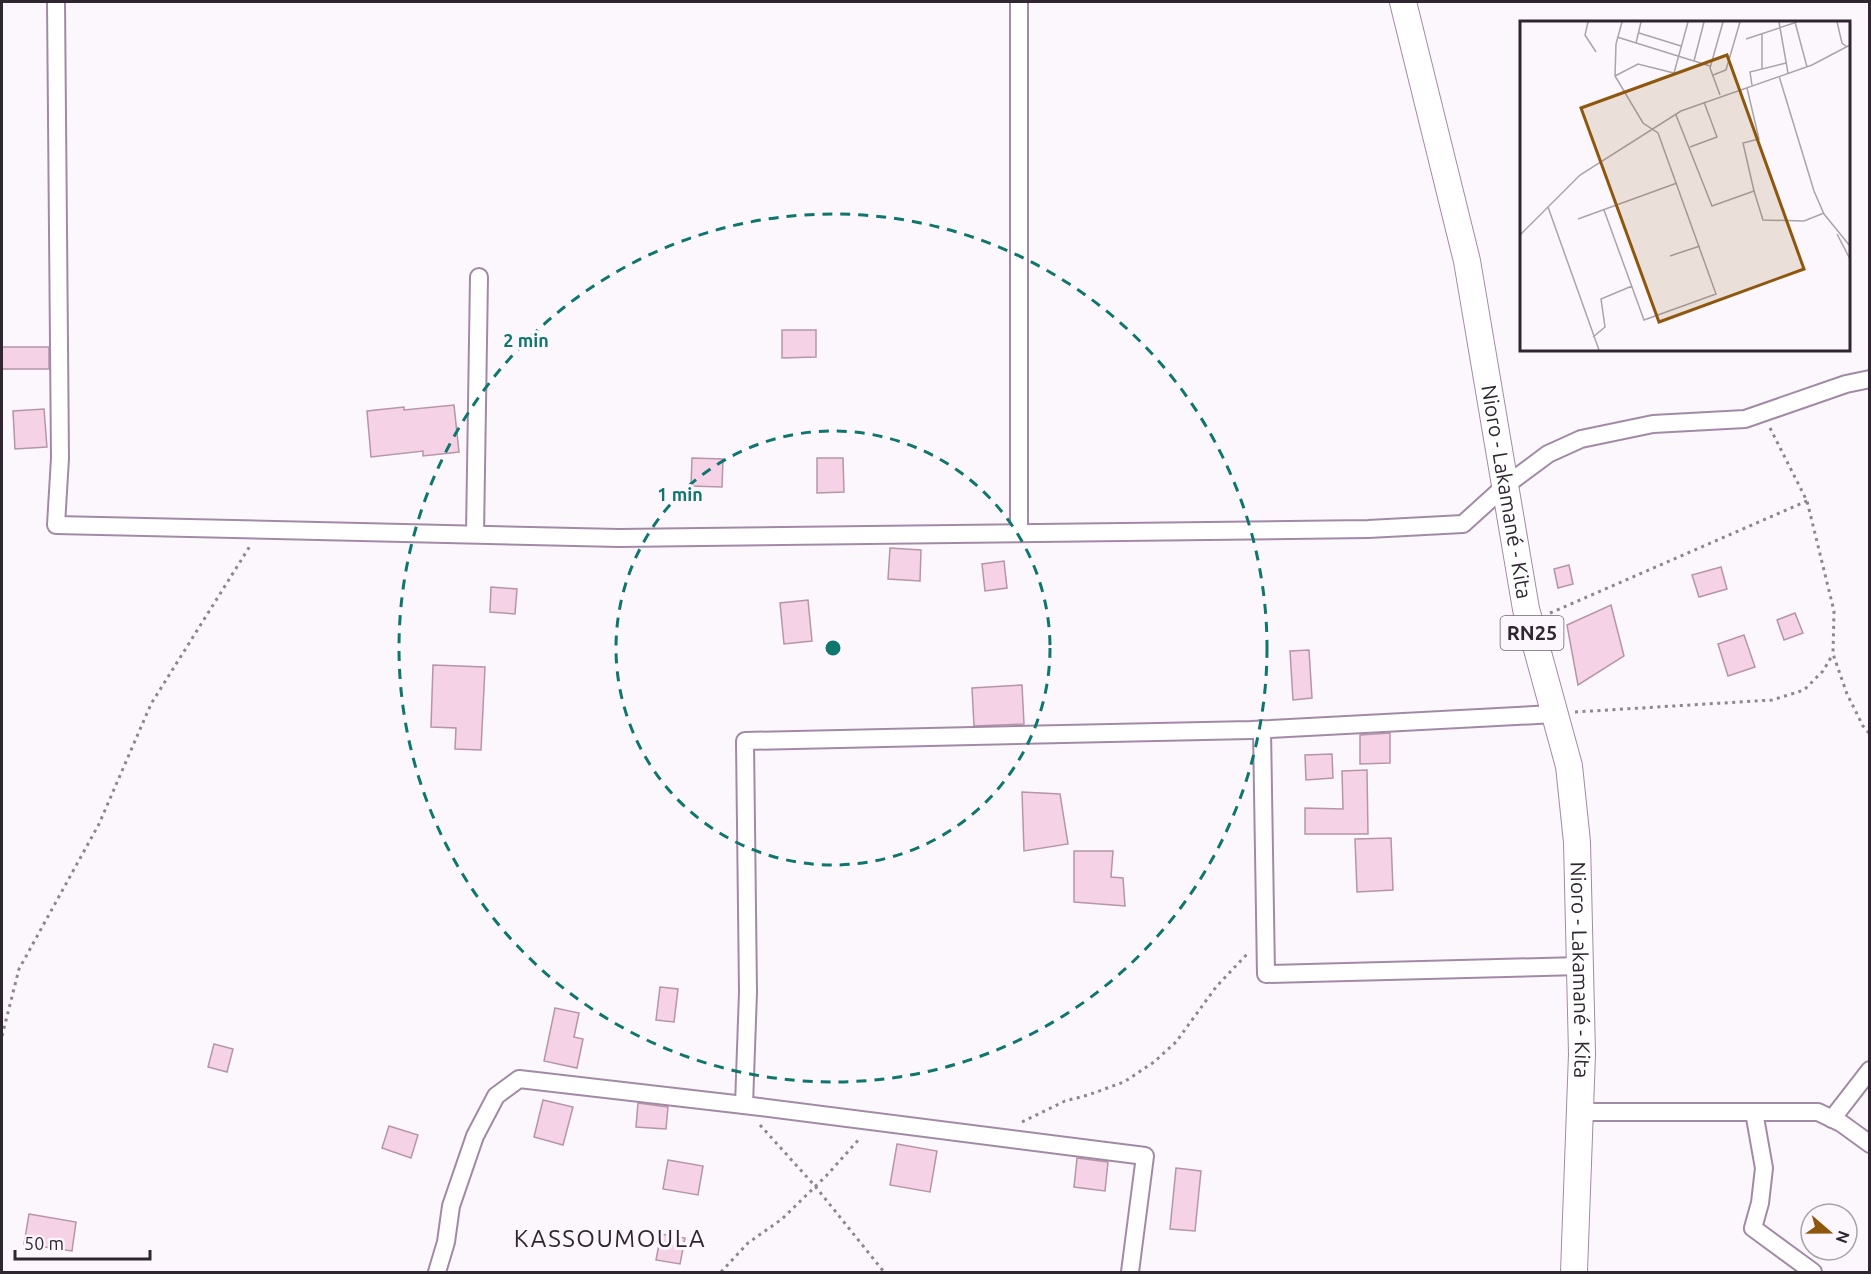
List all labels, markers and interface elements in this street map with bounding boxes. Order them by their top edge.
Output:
inset map [1520,21,1850,351]
text: 2 min [503,330,549,350]
street label: Nioro - Lakamané - Kita [1477,383,1537,601]
text: 1 min [657,484,703,504]
road number: RN25 [1500,616,1564,650]
centre of rings [823,638,843,658]
street label: Nioro - Lakamané - Kita [1566,861,1595,1079]
north arrow [1799,1202,1859,1262]
scale bar [15,1223,150,1261]
district label: KASSOUMOULA [514,1225,706,1252]
text: N [1833,1228,1854,1246]
text: 50 m [24,1233,64,1253]

